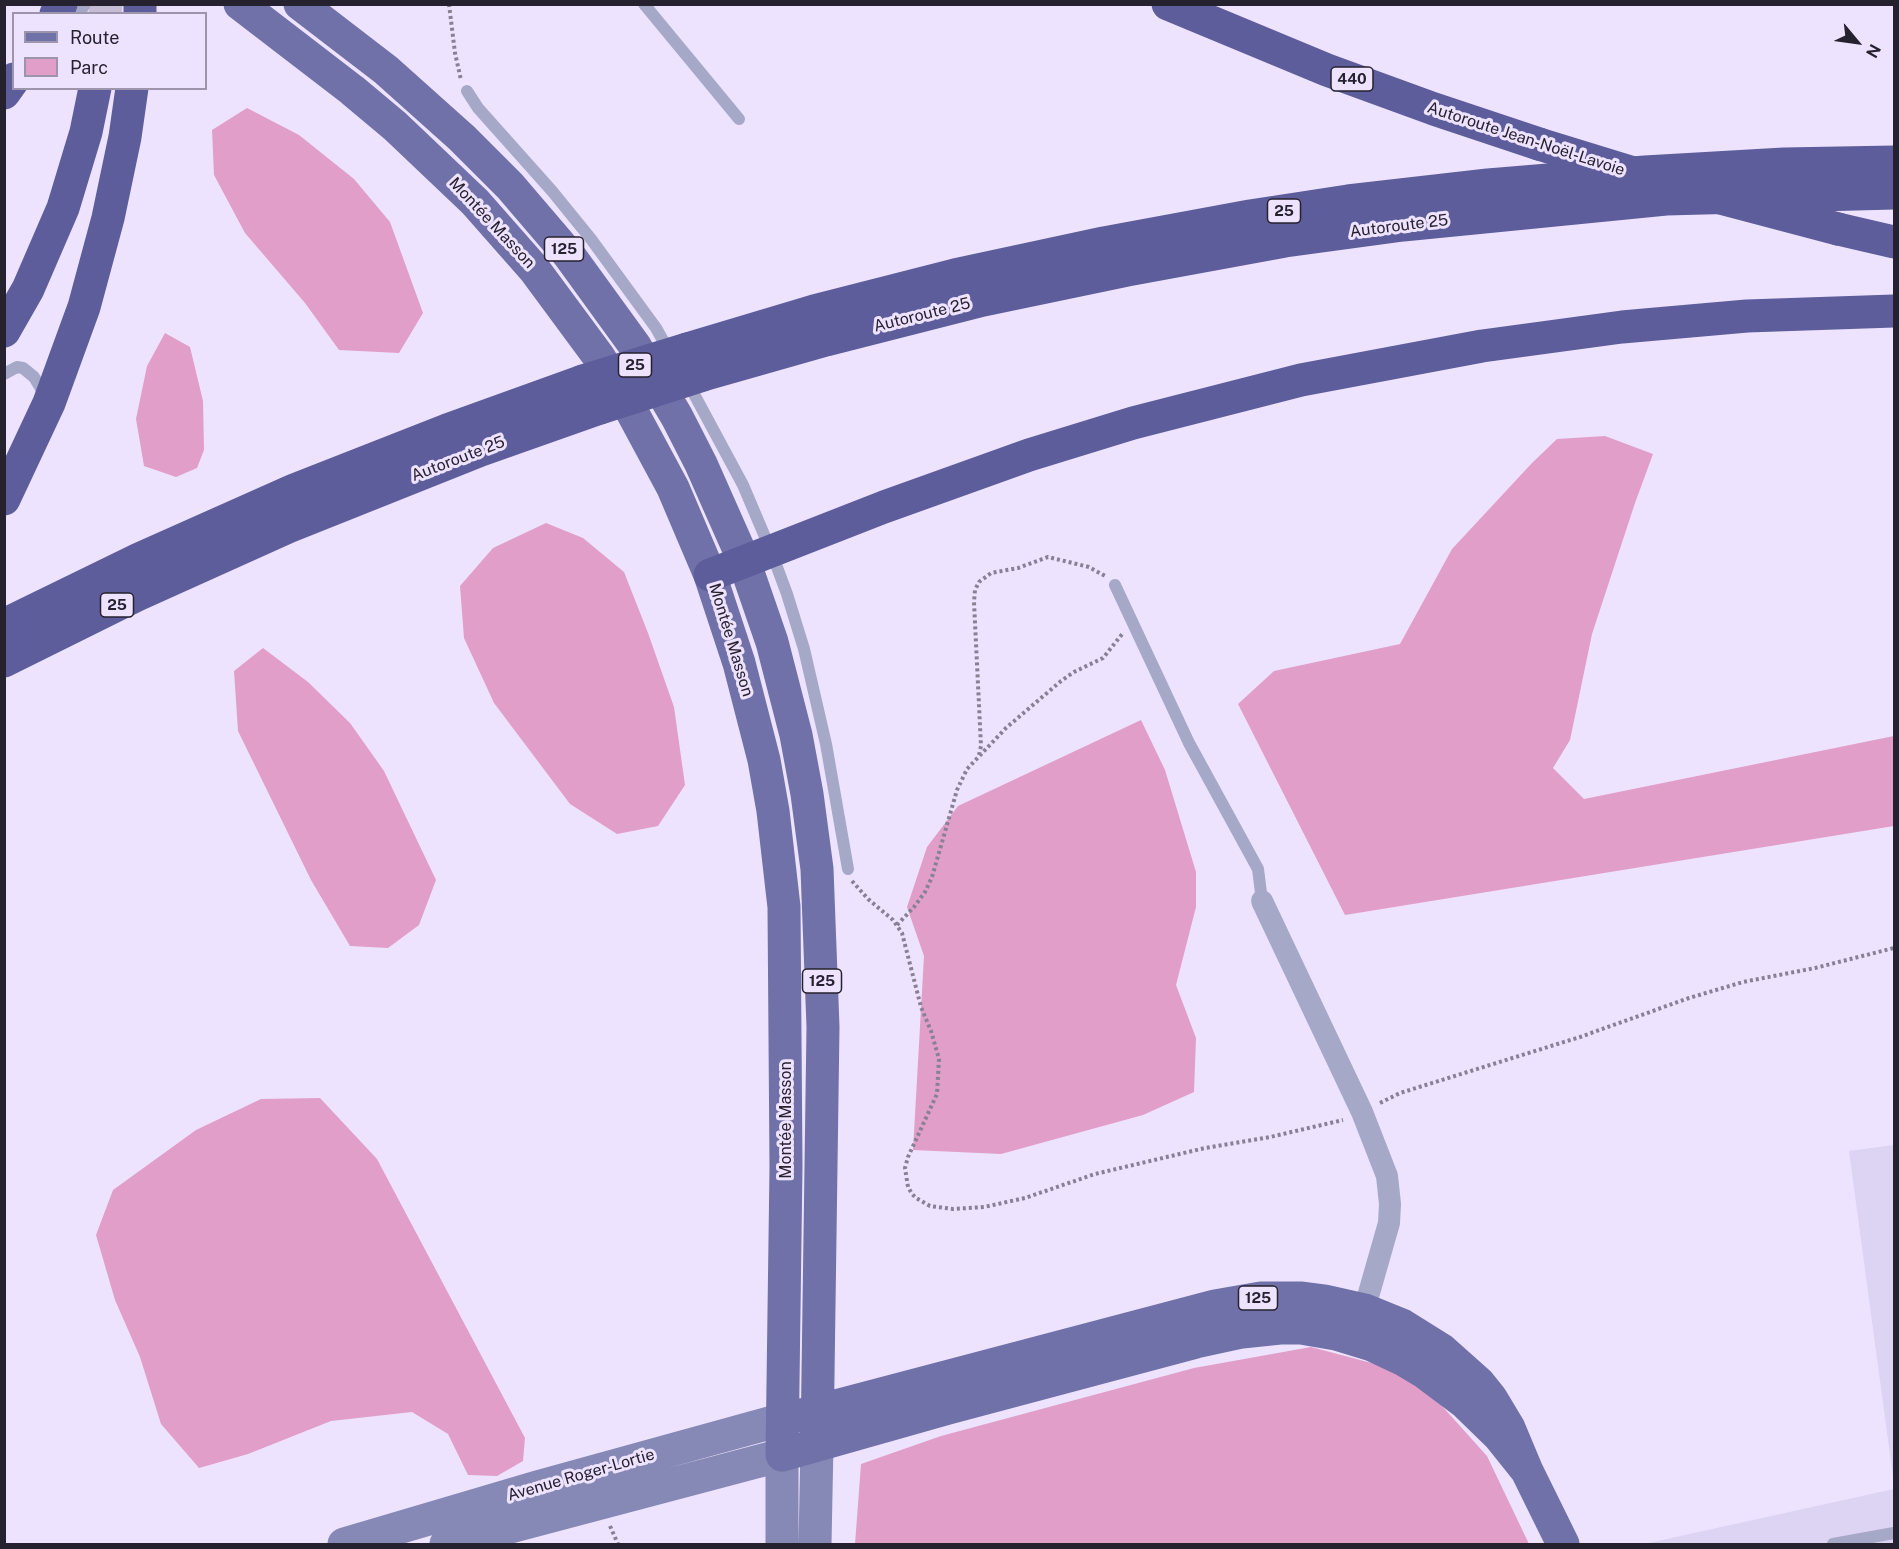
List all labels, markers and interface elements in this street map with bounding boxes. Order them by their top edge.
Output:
legend [12,12,207,90]
north arrow [1827,12,1887,72]
text: Route [70,27,119,48]
text: N [1862,41,1885,61]
text: Parc [70,57,108,78]
road number: 440 [1331,67,1373,91]
street label: Autoroute Jean-Noël-Lavoie [1425,98,1627,180]
street label: Montée Masson [445,174,539,272]
road number: 25 [1268,199,1300,223]
street label: Autoroute 25 [1349,210,1449,242]
road number: 125 [544,237,584,261]
street label: Autoroute 25 [872,294,972,336]
road number: 25 [618,353,652,377]
street label: Autoroute 25 [408,432,508,486]
street label: Montée Masson [705,581,757,699]
road number: 25 [100,593,134,617]
road number: 125 [802,969,842,993]
street label: Montée Masson [776,1061,796,1179]
road number: 125 [1238,1286,1278,1310]
street label: Avenue Roger-Lortie [505,1445,657,1505]

